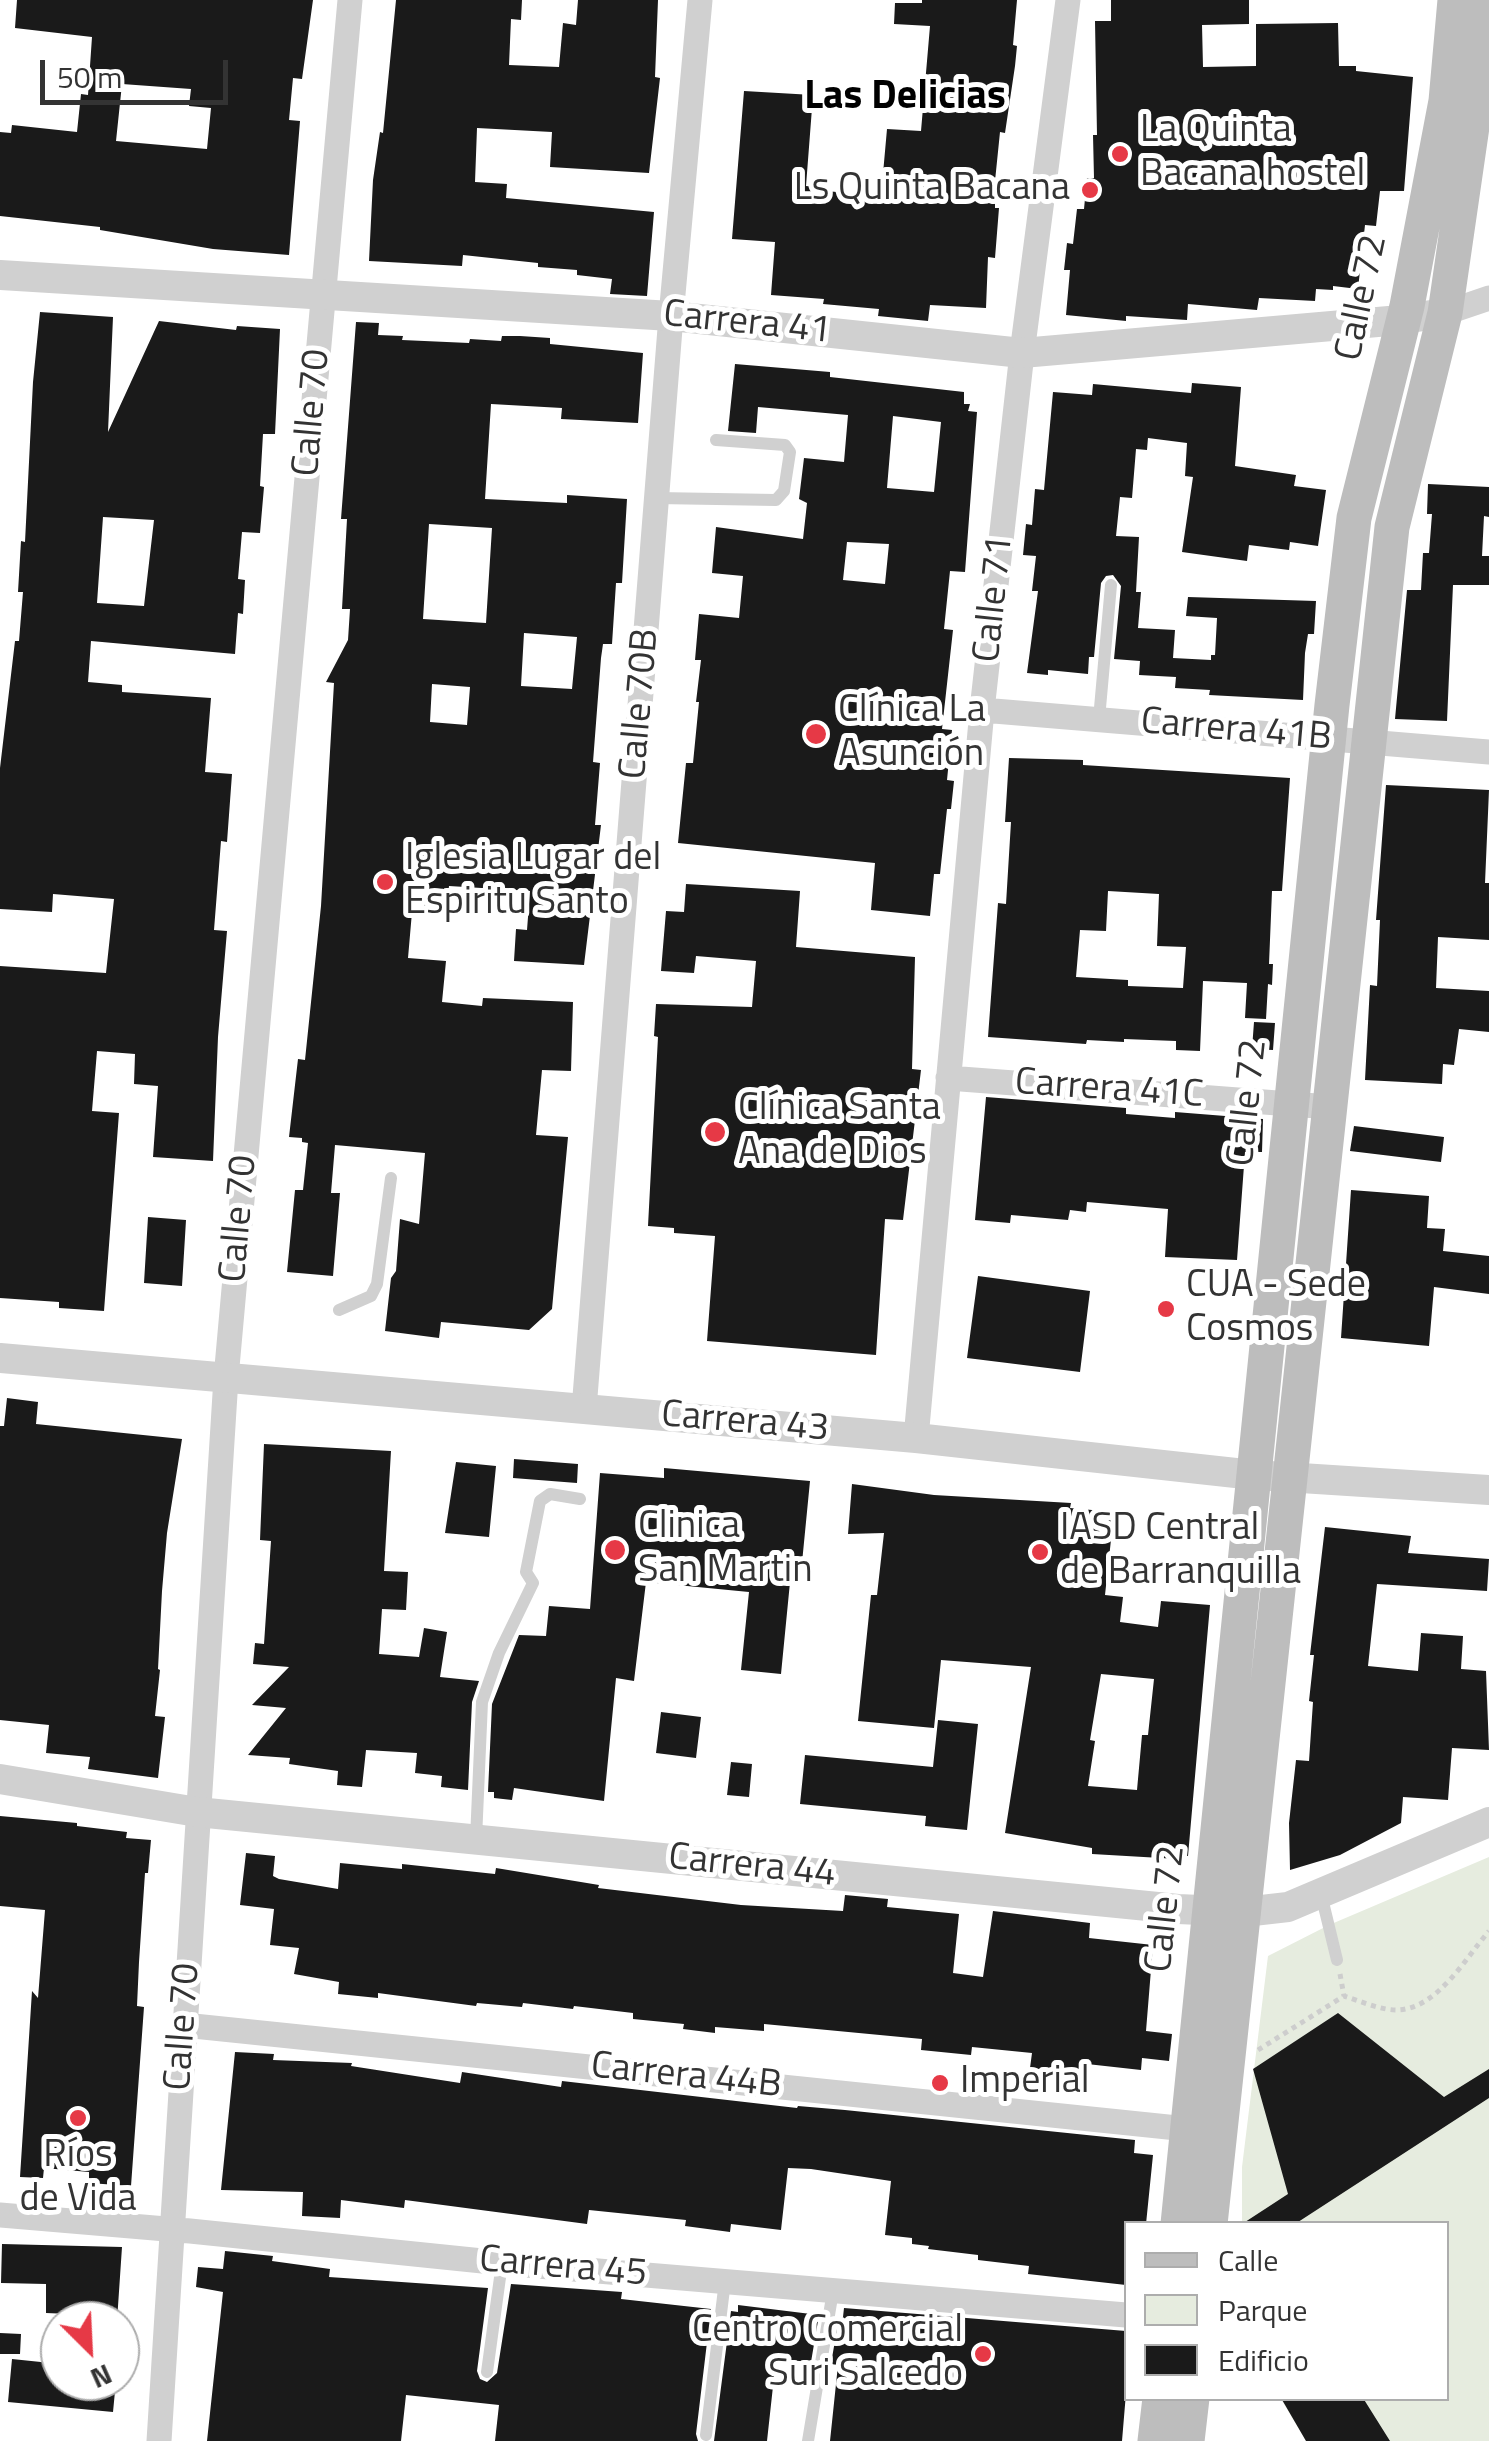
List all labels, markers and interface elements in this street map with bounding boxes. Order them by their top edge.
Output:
scale bar [45,40,232,102]
text: 50 m [57,54,122,100]
district label: Las Delicias [804,74,1006,122]
place label: La Quinta Bacana hostel [1140,109,1365,198]
marker: La Quinta Bacana hostel [1109,143,1131,165]
place label: Ls Quinta Bacana [794,167,1070,213]
marker: Ls Quinta Bacana [1079,179,1101,201]
street label: Calle 72 [1327,231,1399,365]
street label: Carrera 41 [661,293,833,355]
street label: Calle 70 [285,348,341,478]
street label: Calle 71 [966,533,1024,665]
street label: Calle 70B [612,627,670,781]
place label: Clínica La Asunción [838,689,986,778]
street label: Carrera 41B [1139,700,1333,762]
marker: Clínica La Asunción [803,721,829,747]
place label: Iglesia Lugar del Espiritu Santo [405,837,661,926]
marker: Iglesia Lugar del Espiritu Santo [374,871,396,893]
street label: Calle 72 [1220,1037,1278,1169]
street label: Carrera 41C [1013,1061,1205,1119]
place label: Clínica Santa Ana de Dios [738,1087,941,1176]
marker: Clínica Santa Ana de Dios [702,1119,728,1145]
street label: Calle 70 [212,1154,268,1284]
place label: CUA - Sede Cosmos [1186,1264,1366,1354]
marker: CUA - Sede Cosmos [1155,1298,1177,1320]
street label: Carrera 43 [659,1393,831,1453]
place label: Clinica San Martin [638,1505,813,1595]
place label: IASD Central de Barranquilla [1060,1507,1301,1596]
marker: Clinica San Martin [602,1537,628,1563]
marker: IASD Central de Barranquilla [1029,1541,1051,1563]
street label: Carrera 44 [666,1836,838,1898]
street label: Calle 72 [1138,1843,1196,1975]
street label: Calle 70 [157,1962,211,2092]
street label: Carrera 44B [588,2044,784,2110]
place label: Imperial [960,2060,1090,2106]
marker: Imperial [929,2072,951,2094]
marker: Ríos de Vida [67,2107,89,2129]
place label: Ríos de Vida [19,2134,137,2224]
legend [1124,2221,1449,2401]
text: Calle [1218,2237,1278,2283]
street label: Carrera 45 [477,2238,649,2298]
text: Parque [1218,2287,1308,2333]
north arrow [40,2301,140,2401]
place label: Centro Comercial Suri Salcedo [692,2309,963,2398]
text: Edificio [1218,2337,1309,2383]
marker: Centro Comercial Suri Salcedo [972,2343,994,2365]
text: N [84,2353,119,2401]

